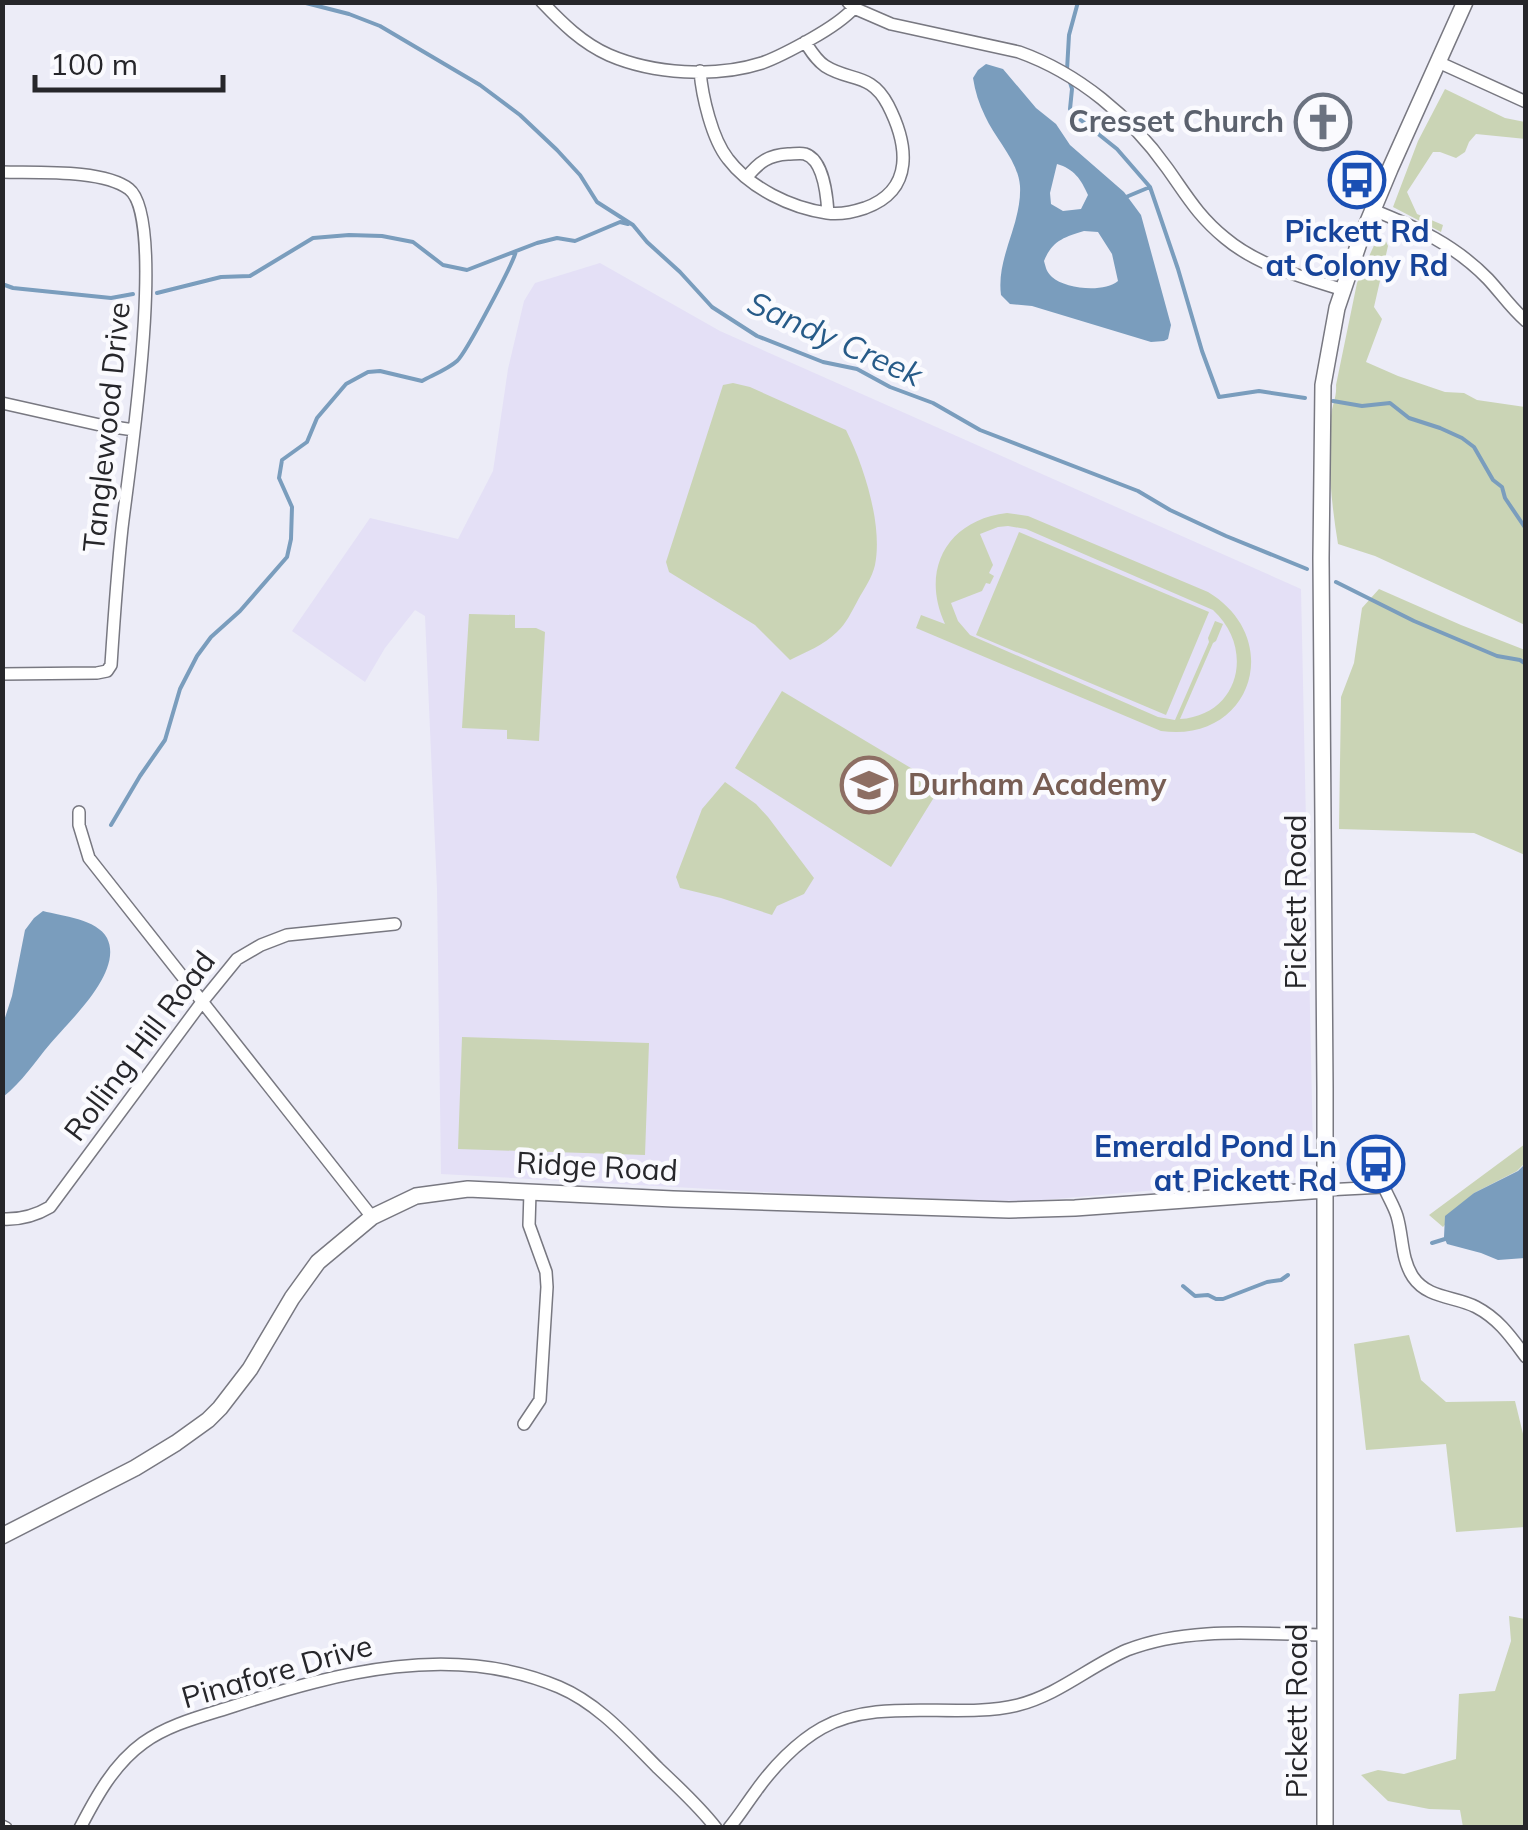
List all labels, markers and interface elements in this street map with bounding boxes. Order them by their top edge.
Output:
scale bar [35,30,222,92]
text: 100 m [50,45,138,83]
church icon: Cresset Church [1293,92,1353,152]
place label: Cresset Church [1068,102,1284,140]
bus stop icon: Pickett Rd at Colony Rd [1327,150,1387,210]
place label: Pickett Rd at Colony Rd [1266,212,1448,284]
water label: Sandy Creek [742,282,930,395]
street label: Tanglewood Drive [74,300,138,554]
school or university icon: Durham Academy [839,755,899,815]
place label: Durham Academy [908,765,1167,803]
street label: Pickett Road [1276,815,1314,989]
street label: Rolling Hill Road [55,943,223,1148]
place label: Emerald Pond Ln at Pickett Rd [1094,1127,1337,1199]
bus stop icon: Emerald Pond Ln at Pickett Rd [1346,1134,1406,1194]
street label: Ridge Road [515,1143,679,1189]
street label: Pickett Road [1277,1624,1315,1798]
street label: Pinafore Drive [177,1626,376,1716]

